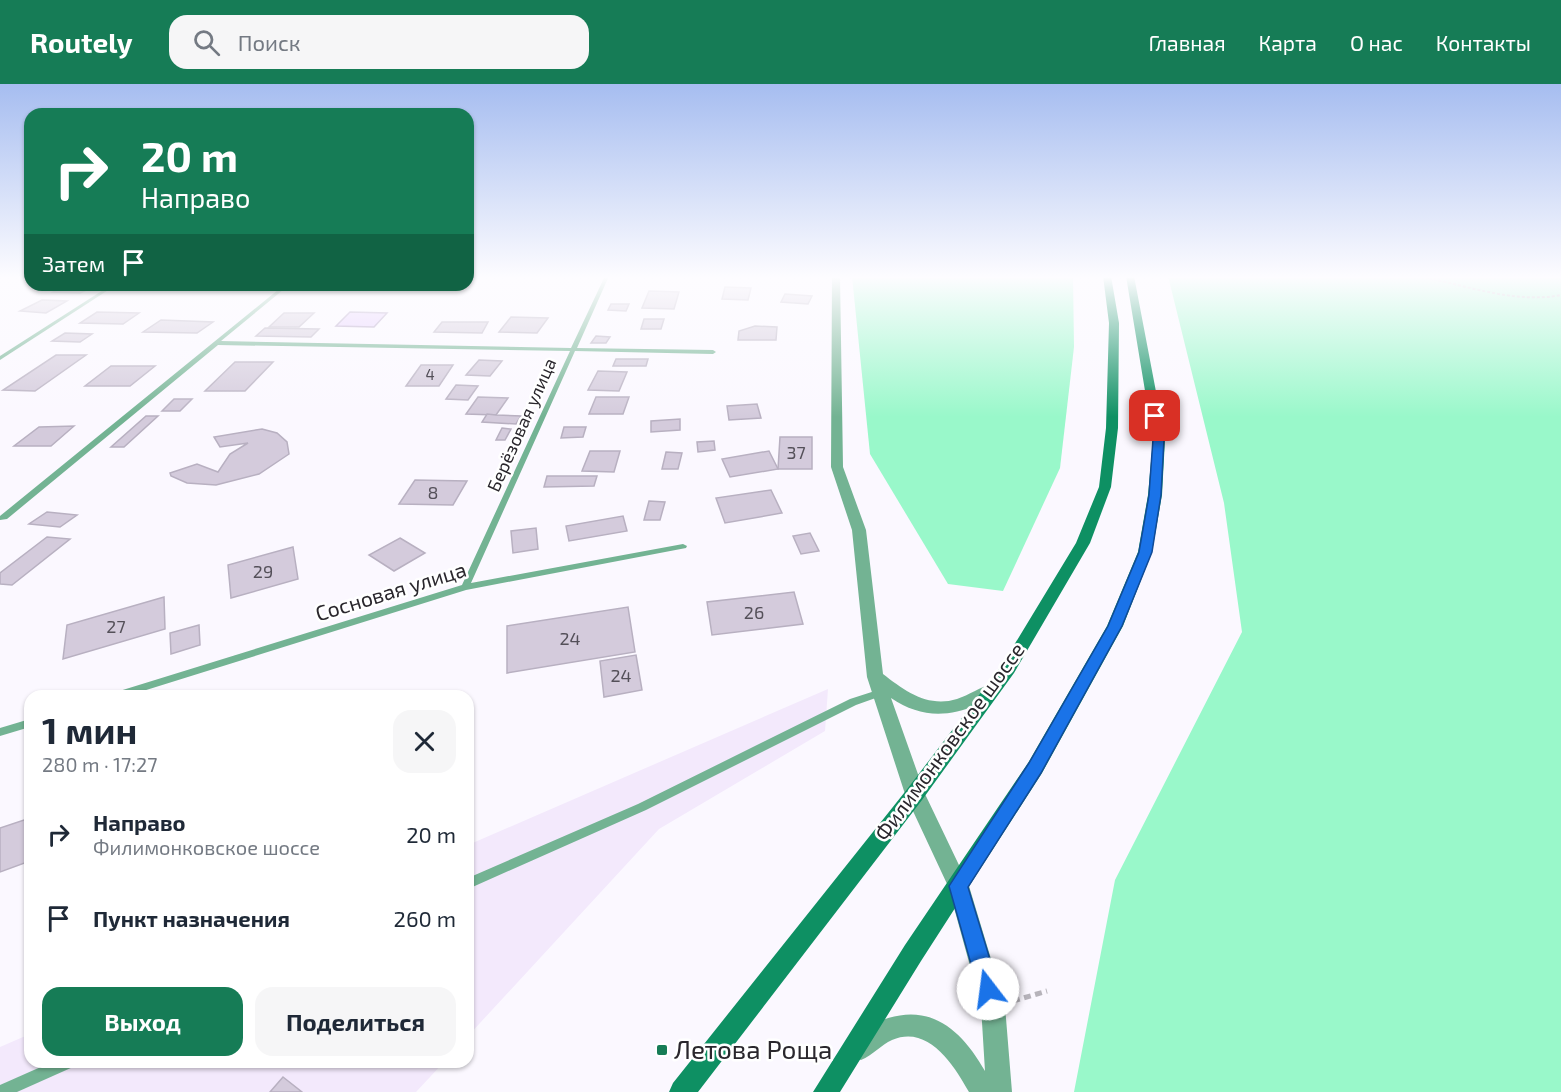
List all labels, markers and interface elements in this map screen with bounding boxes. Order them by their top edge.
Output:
search box [169,15,589,69]
text: Routely [30,25,133,59]
icon: search [190,26,223,59]
text: Поиск [238,29,301,55]
text: Главная [1149,30,1226,55]
text: Карта [1259,30,1317,55]
text: О нас [1350,30,1403,55]
text: Контакты [1436,30,1531,55]
text: 20 m [141,130,238,180]
icon: right [42,132,120,210]
text: Направо [141,181,250,213]
icon: arrive [117,246,150,279]
text: Затем [42,250,105,276]
street label: Берёзовая улица [482,354,560,495]
house number: 4 [425,365,435,383]
pin [1129,390,1180,441]
icon: arrive [1138,399,1171,432]
house number: 37 [786,441,806,463]
house number: 8 [428,481,438,503]
street label: Сосновая улица [312,556,469,626]
house number: 29 [253,560,273,582]
house number: 26 [744,601,764,623]
house number: 27 [106,615,126,637]
house number: 24 [559,627,581,649]
street label: Филимонковское шоссе [869,637,1029,845]
house number: 24 [610,664,632,686]
text: 1 мин [42,708,137,751]
button: close [393,710,456,773]
text: 280 m · 17:27 [42,752,157,776]
text: Направо [93,809,186,835]
icon: right [42,818,75,851]
text: 20 m [406,821,456,847]
text: Филимонковское шоссе [93,835,320,859]
icon: arrive [42,902,75,935]
text: Пункт назначения [93,905,290,931]
text: 260 m [394,905,456,931]
position arrow [956,957,1020,1021]
button: Выход [42,987,243,1056]
button: Поделиться [255,987,456,1056]
place label: Летова Роща [674,1033,832,1064]
marker: Летова Роща [655,1043,669,1057]

